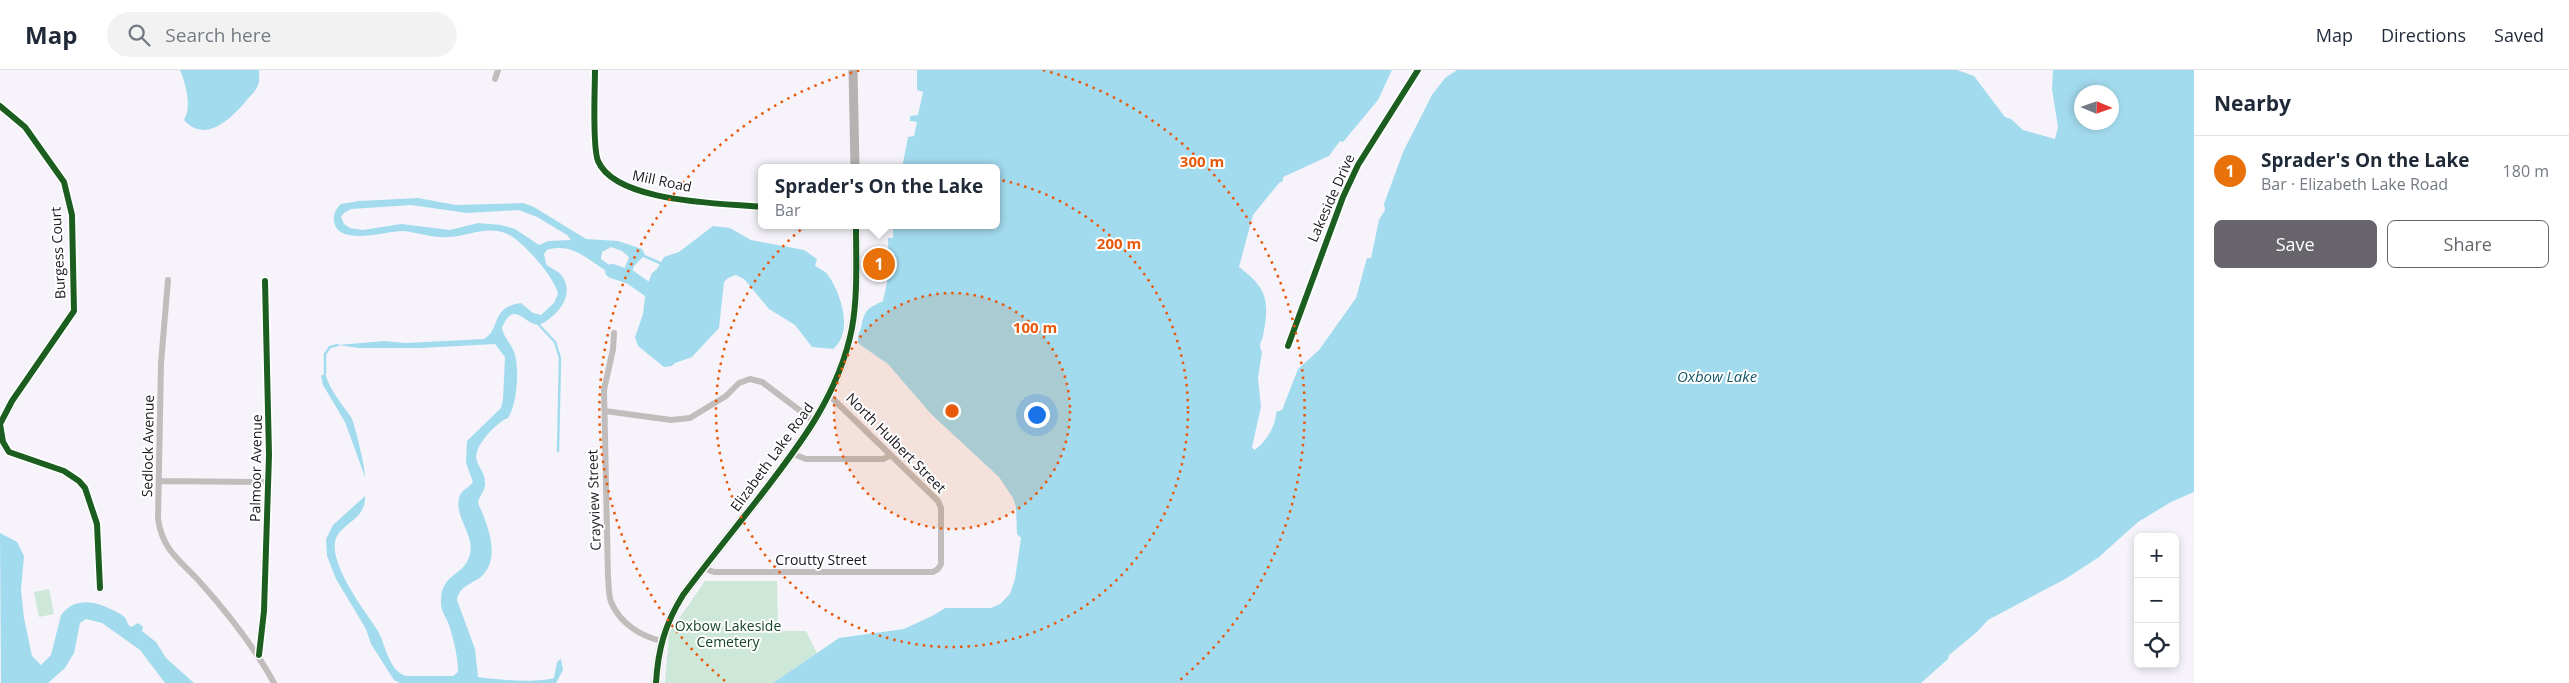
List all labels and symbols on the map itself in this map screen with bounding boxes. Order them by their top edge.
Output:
north arrow [2074,85,2119,130]
street label: Lakeside Drive [1303,150,1359,245]
text: 300 m [1180,151,1224,171]
street label: Mill Road [631,165,694,196]
street label: Burgess Court [46,206,69,300]
text: 200 m [1097,233,1141,253]
pin: 1 [863,245,895,283]
text: 100 m [1013,317,1057,337]
water label: Oxbow Lake [1677,366,1758,386]
street label: North Hulbert Street [842,388,951,497]
street label: Sedlock Avenue [137,394,158,497]
street label: Elizabeth Lake Road [726,398,818,515]
centre of rings [943,402,961,420]
your location [1024,402,1050,428]
street label: Palmoor Avenue [245,414,266,522]
street label: Crayview Street [582,449,605,551]
street label: Croutty Street [775,550,867,569]
park label: Oxbow Lakeside Cemetery [675,616,781,651]

